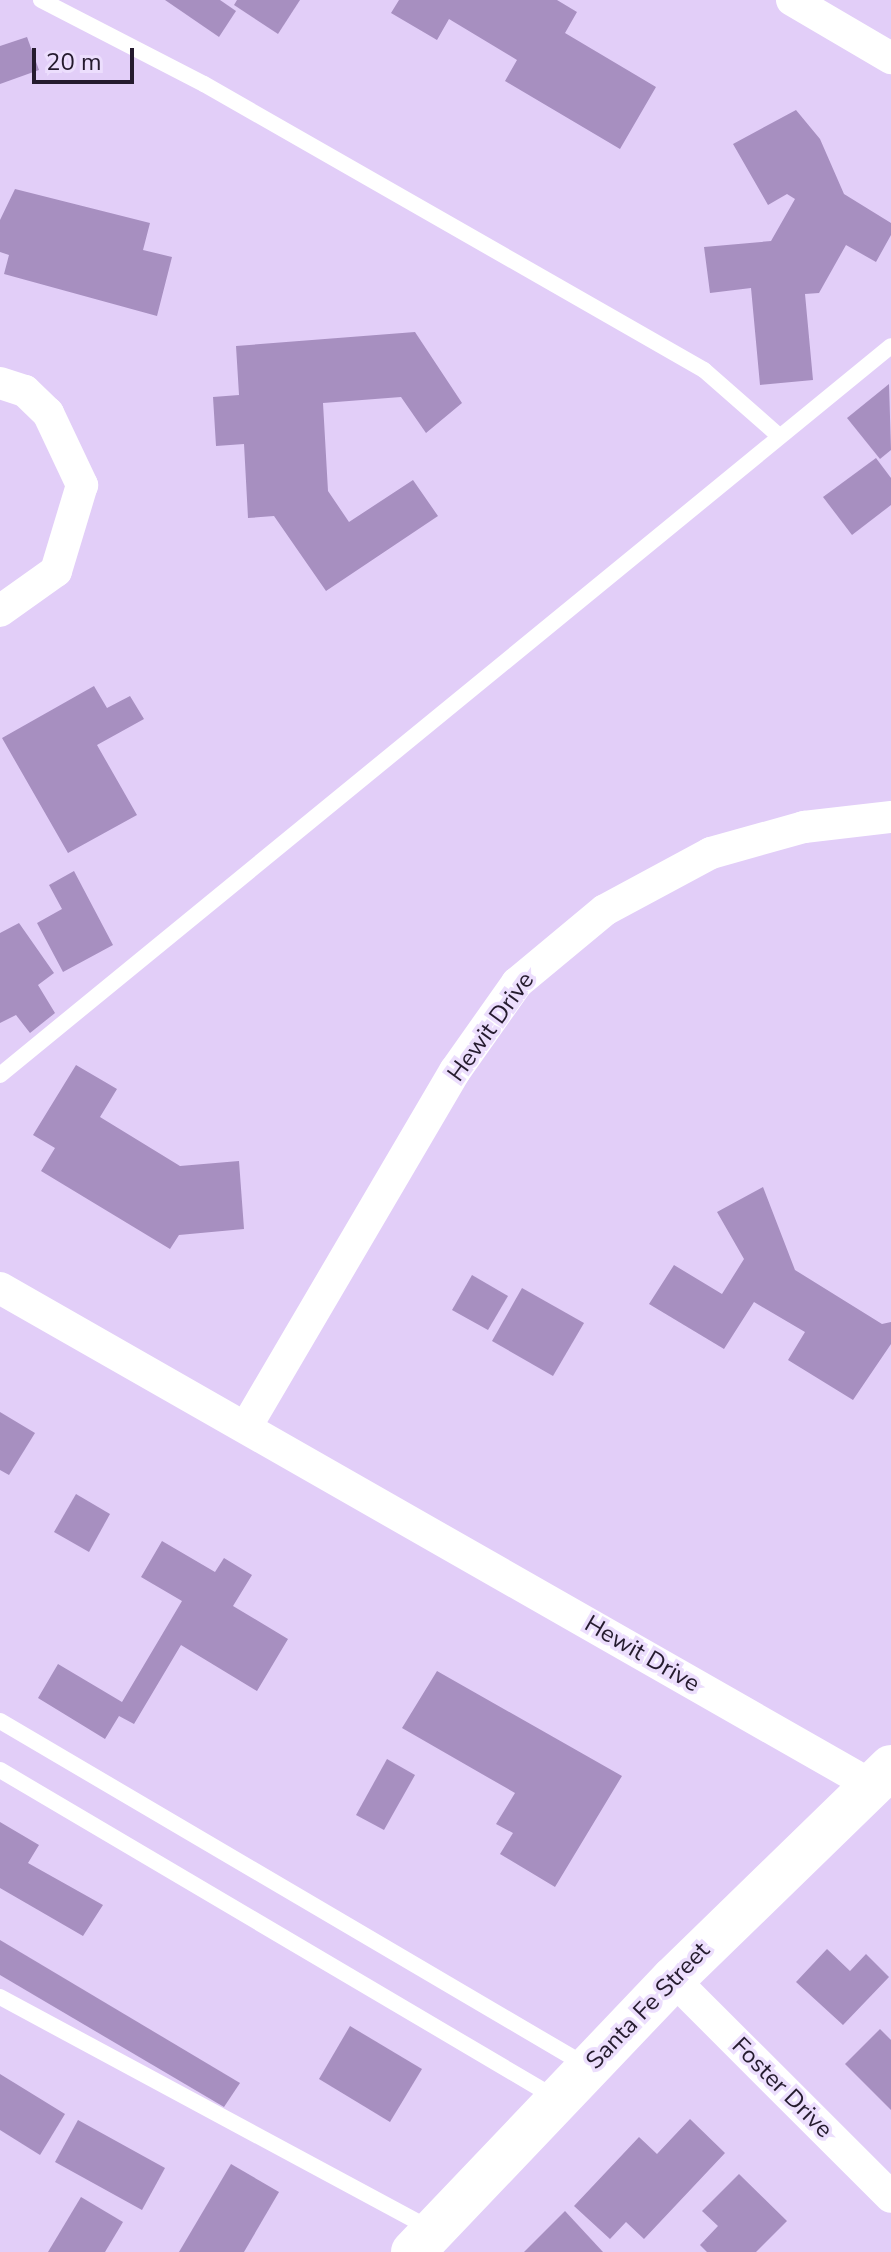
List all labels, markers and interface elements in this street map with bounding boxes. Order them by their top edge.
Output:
scale bar [36,32,138,82]
text: 20 m [46,46,102,78]
street label: Hewit Drive [442,967,540,1087]
street label: Hewit Drive [579,1609,705,1699]
street label: Santa Fe Street [580,1936,716,2076]
street label: Foster Drive [726,2032,838,2144]

